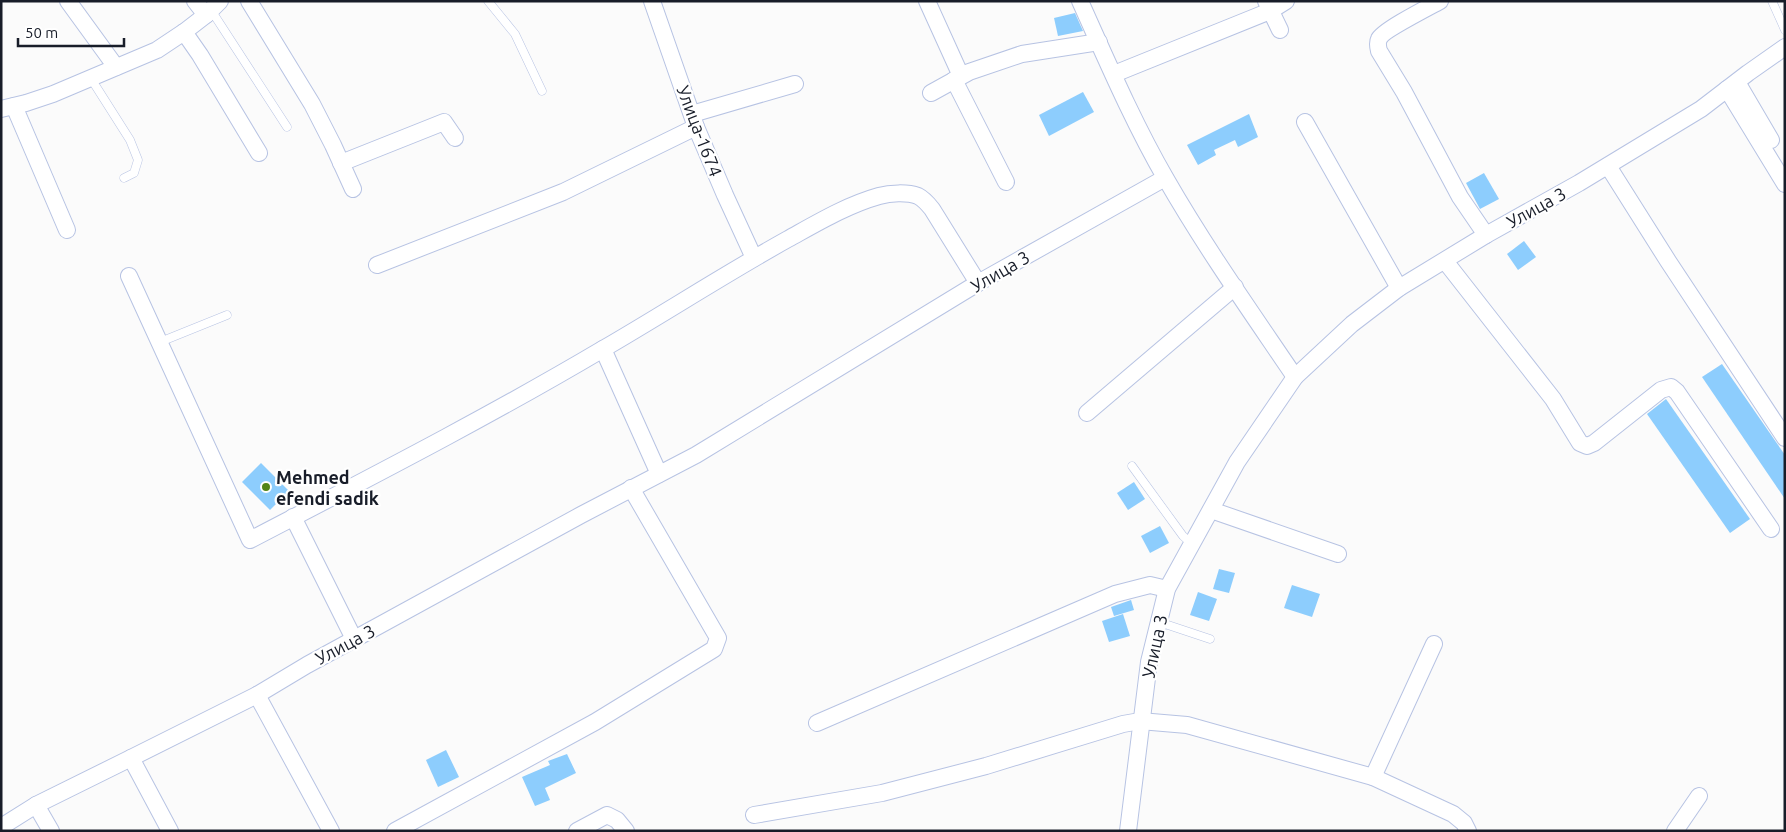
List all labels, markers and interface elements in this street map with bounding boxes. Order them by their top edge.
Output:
scale bar [18,15,124,47]
text: 50 m [25,24,58,41]
street label: Улица-1674 [673,83,727,179]
street label: Улица 3 [1503,183,1569,231]
street label: Улица 3 [967,246,1033,296]
place label: Mehmed efendi sadik [276,467,379,508]
marker: Mehmed efendi sadik [260,481,272,493]
street label: Улица 3 [1138,612,1170,680]
street label: Улица 3 [312,620,378,668]

